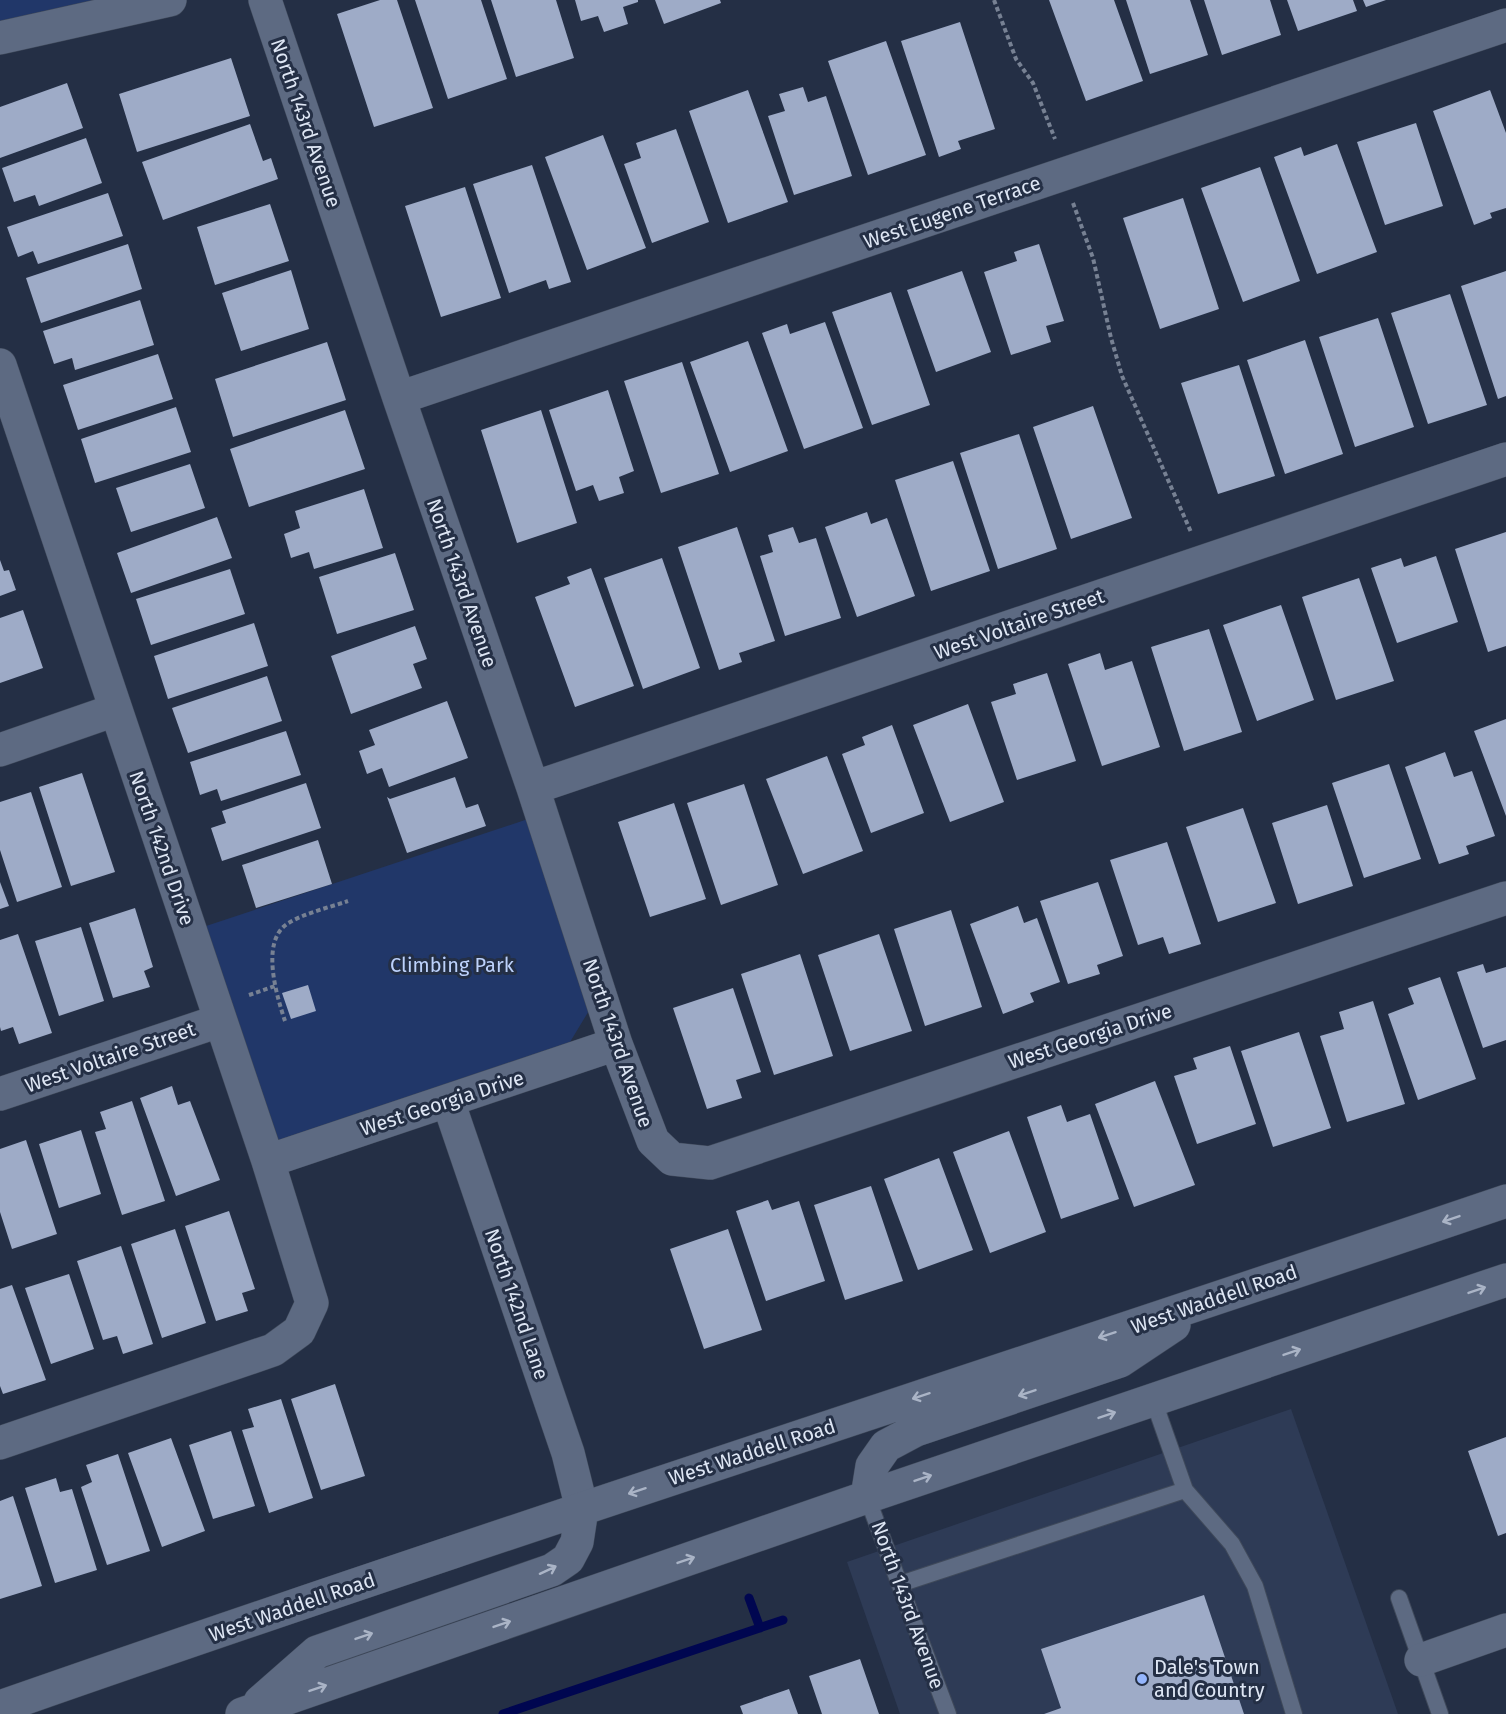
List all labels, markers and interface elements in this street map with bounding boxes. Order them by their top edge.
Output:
street label: North 143rd Avenue [266,35,346,211]
street label: West Eugene Terrace [860,170,1044,254]
street label: North 143rd Avenue [422,495,502,671]
street label: West Voltaire Street [931,583,1108,664]
street label: North 142nd Drive [124,768,200,928]
park label: Climbing Park [390,953,515,977]
street label: North 143rd Avenue [578,955,658,1131]
street label: West Georgia Drive [1005,998,1175,1074]
street label: West Voltaire Street [22,1016,199,1097]
street label: West Georgia Drive [357,1065,527,1141]
one-way arrow [1442,1215,1461,1226]
street label: North 142nd Lane [480,1225,554,1383]
street label: West Waddell Road [1128,1259,1300,1339]
one-way arrow [1467,1283,1486,1294]
one-way arrow [1098,1331,1117,1342]
one-way arrow [1282,1346,1301,1357]
one-way arrow [1018,1388,1036,1399]
one-way arrow [912,1392,931,1403]
one-way arrow [1097,1409,1116,1420]
street label: West Waddell Road [666,1414,838,1490]
one-way arrow [913,1471,932,1482]
one-way arrow [628,1486,647,1497]
street label: North 143rd Avenue [866,1518,950,1692]
one-way arrow [676,1553,695,1564]
one-way arrow [538,1564,556,1576]
street label: West Waddell Road [206,1567,378,1647]
one-way arrow [492,1617,511,1628]
one-way arrow [354,1629,373,1640]
place label: Dale's Town and Country [1154,1655,1265,1702]
marker: Dale's Town and Country [1135,1672,1149,1686]
one-way arrow [308,1681,326,1692]

